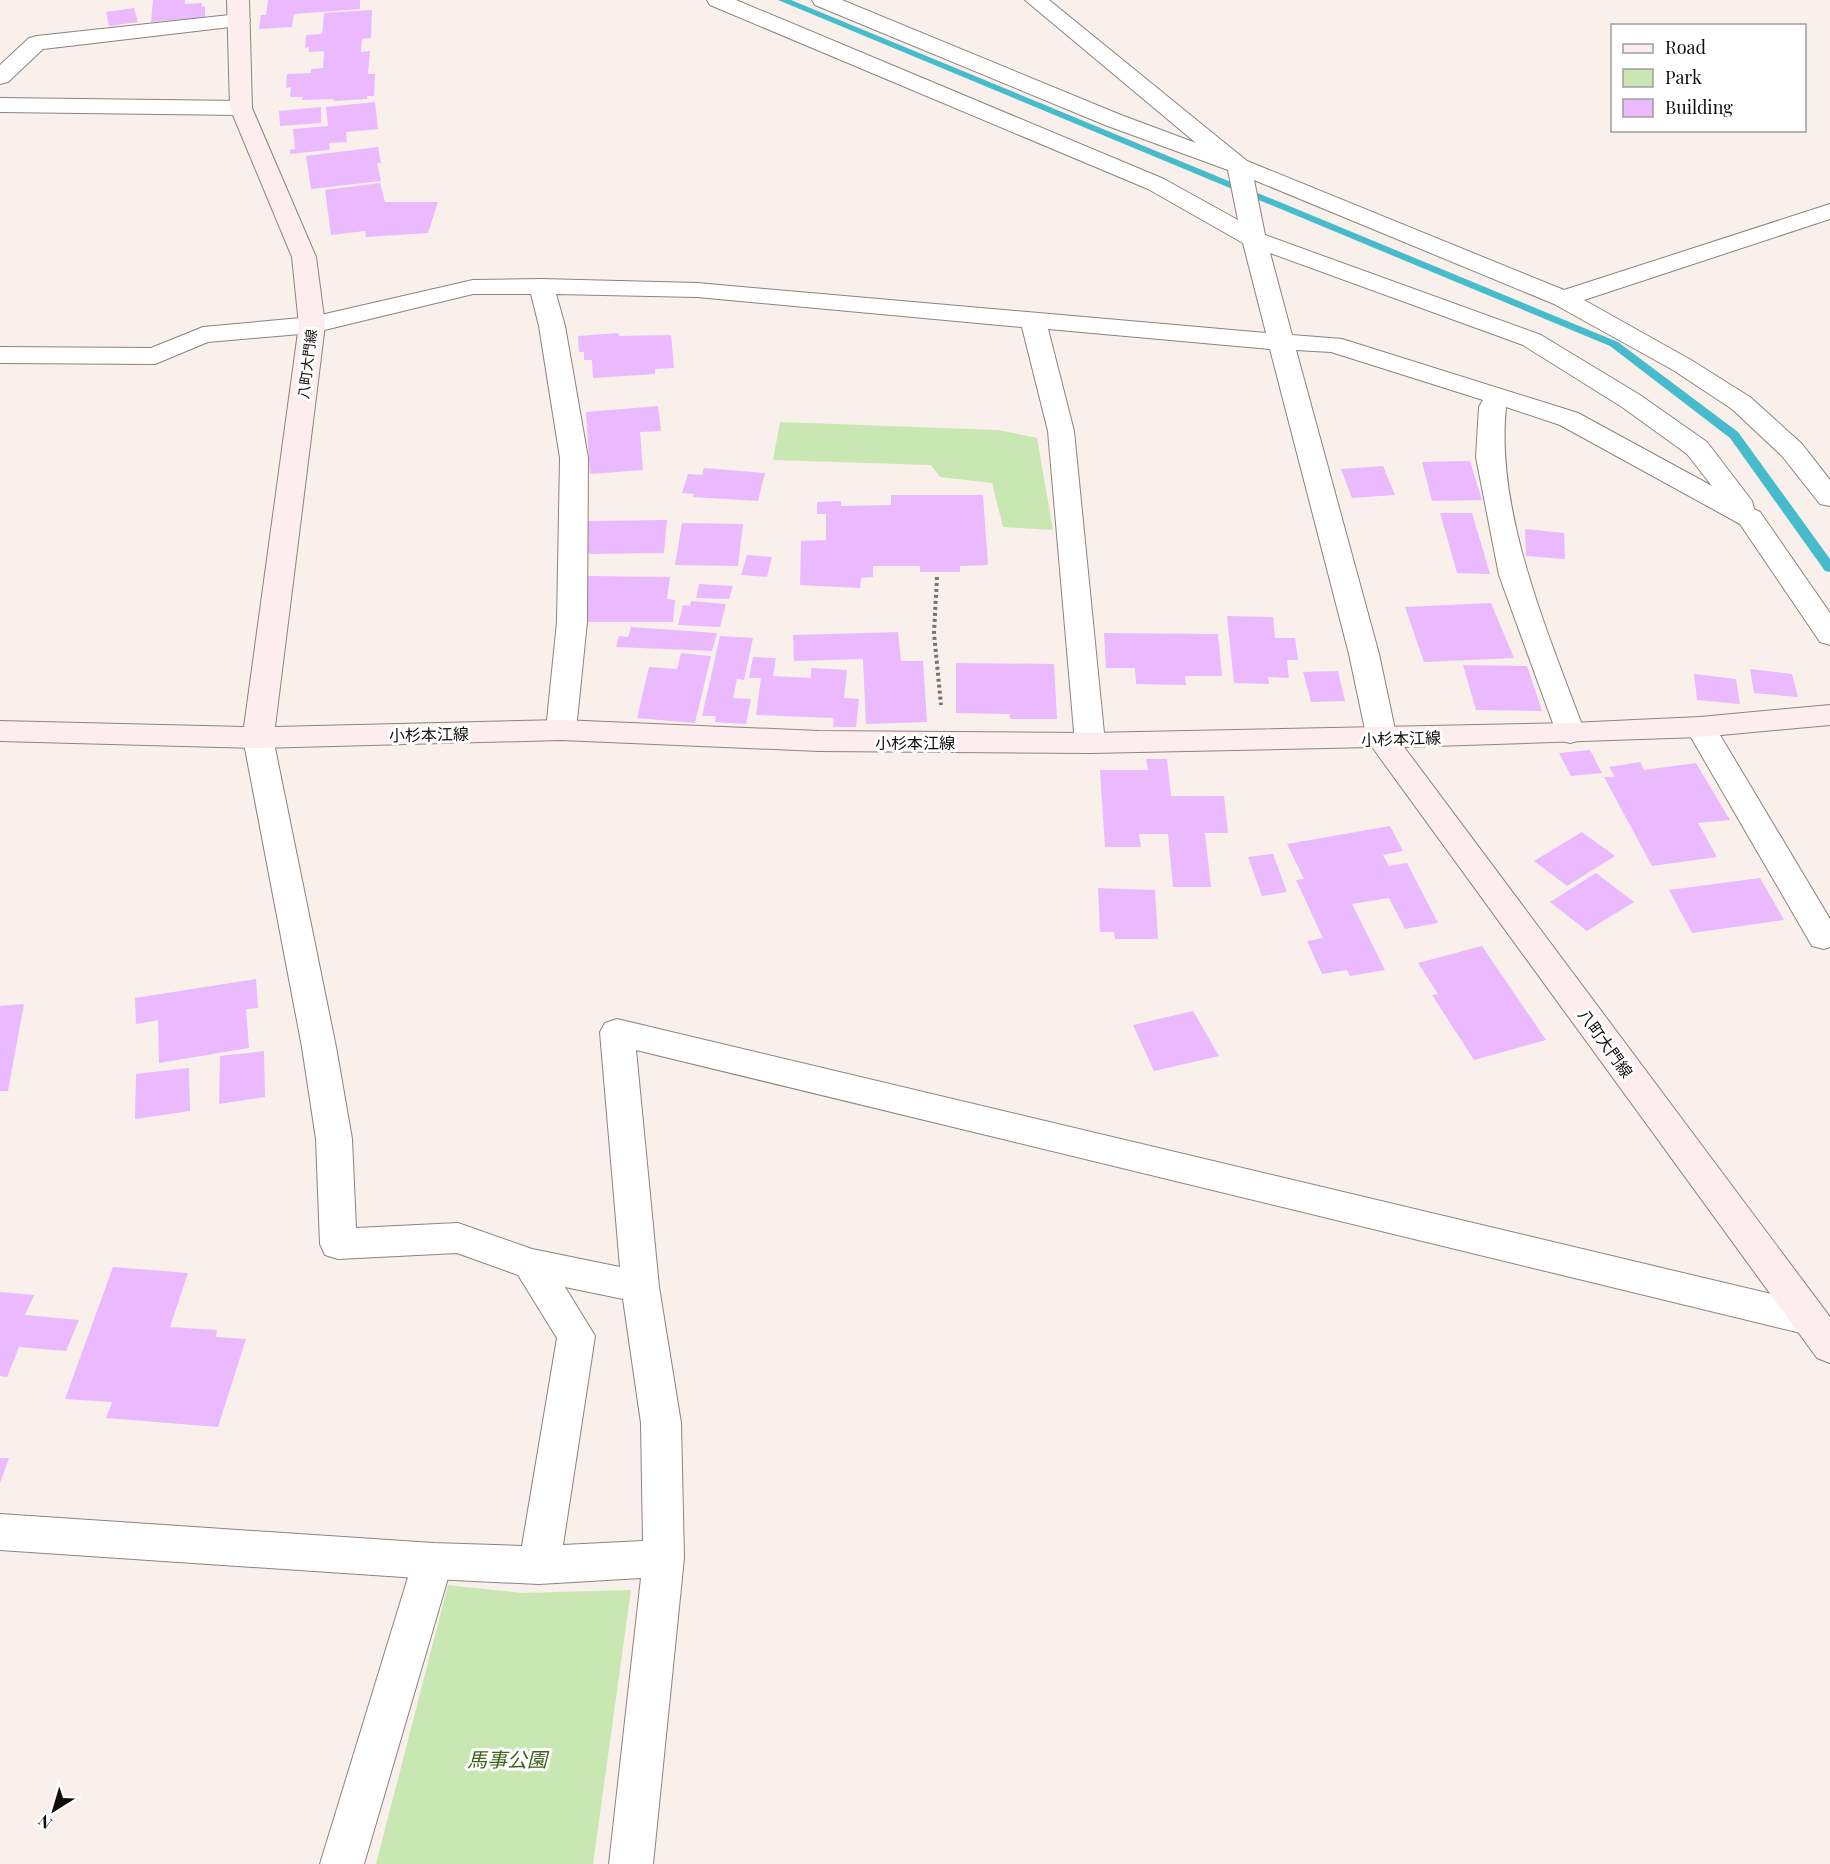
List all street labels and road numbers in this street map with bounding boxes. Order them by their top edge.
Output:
street label: 八町大門線 [293,328,321,400]
street label: 小杉本江線 [389,723,469,745]
street label: 小杉本江線 [1361,726,1441,750]
street label: 小杉本江線 [875,732,955,753]
street label: 八町大門線 [1574,1004,1638,1082]

